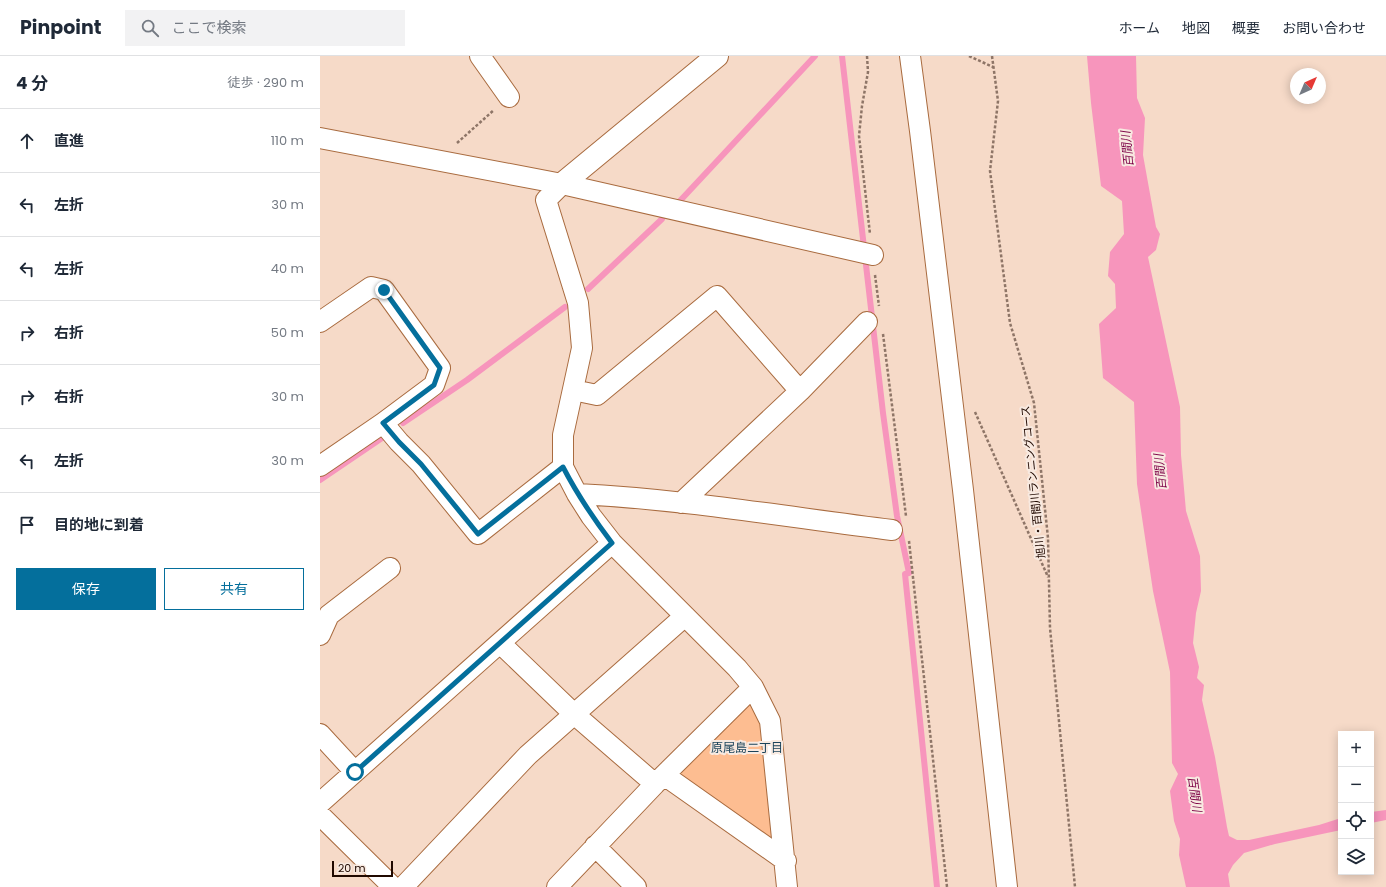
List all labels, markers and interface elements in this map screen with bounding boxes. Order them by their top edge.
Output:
search box [125,10,405,46]
text: Pinpoint [20,14,101,41]
icon: search [139,17,161,39]
text: ここで検索 [171,17,246,38]
text: ホーム [1118,18,1160,38]
text: 地図 [1182,18,1210,38]
text: 概要 [1232,18,1260,38]
text: お問い合わせ [1282,18,1366,38]
north arrow [1290,68,1326,104]
text: 4 分 [16,71,48,95]
text: 徒歩 · 290 m [228,73,304,92]
water label: 百間川 [1116,128,1137,168]
icon: ahead [16,130,38,152]
text: 直進 [54,130,84,151]
text: 110 m [271,131,304,150]
icon: left [16,194,38,216]
text: 左折 [54,194,84,215]
text: 30 m [271,195,304,214]
icon: left [16,258,38,280]
text: 左折 [54,258,84,279]
text: 40 m [271,259,304,278]
route end [375,281,393,299]
icon: right [16,322,38,344]
text: 右折 [54,322,84,343]
text: 50 m [271,323,304,342]
icon: right [16,386,38,408]
text: 右折 [54,386,84,407]
text: 30 m [271,387,304,406]
street label: 旭川・百間川ランニングコース [1017,405,1049,559]
icon: left [16,450,38,472]
text: 左折 [54,450,84,471]
text: 30 m [271,451,304,470]
water label: 百間川 [1149,451,1170,491]
icon: arrive [16,514,38,536]
text: 目的地に到着 [54,514,144,535]
button: 保存 [16,568,156,610]
button: 共有 [164,568,304,610]
map controls [1338,731,1374,875]
button: + [1338,731,1374,767]
district label: 原尾島二丁目 [711,739,783,756]
route start [346,763,364,781]
button: − [1338,767,1374,803]
water label: 百間川 [1184,775,1206,815]
button: locate [1338,803,1374,839]
button: layers [1338,839,1374,875]
scale bar [332,859,393,878]
text: 20 m [338,860,366,876]

